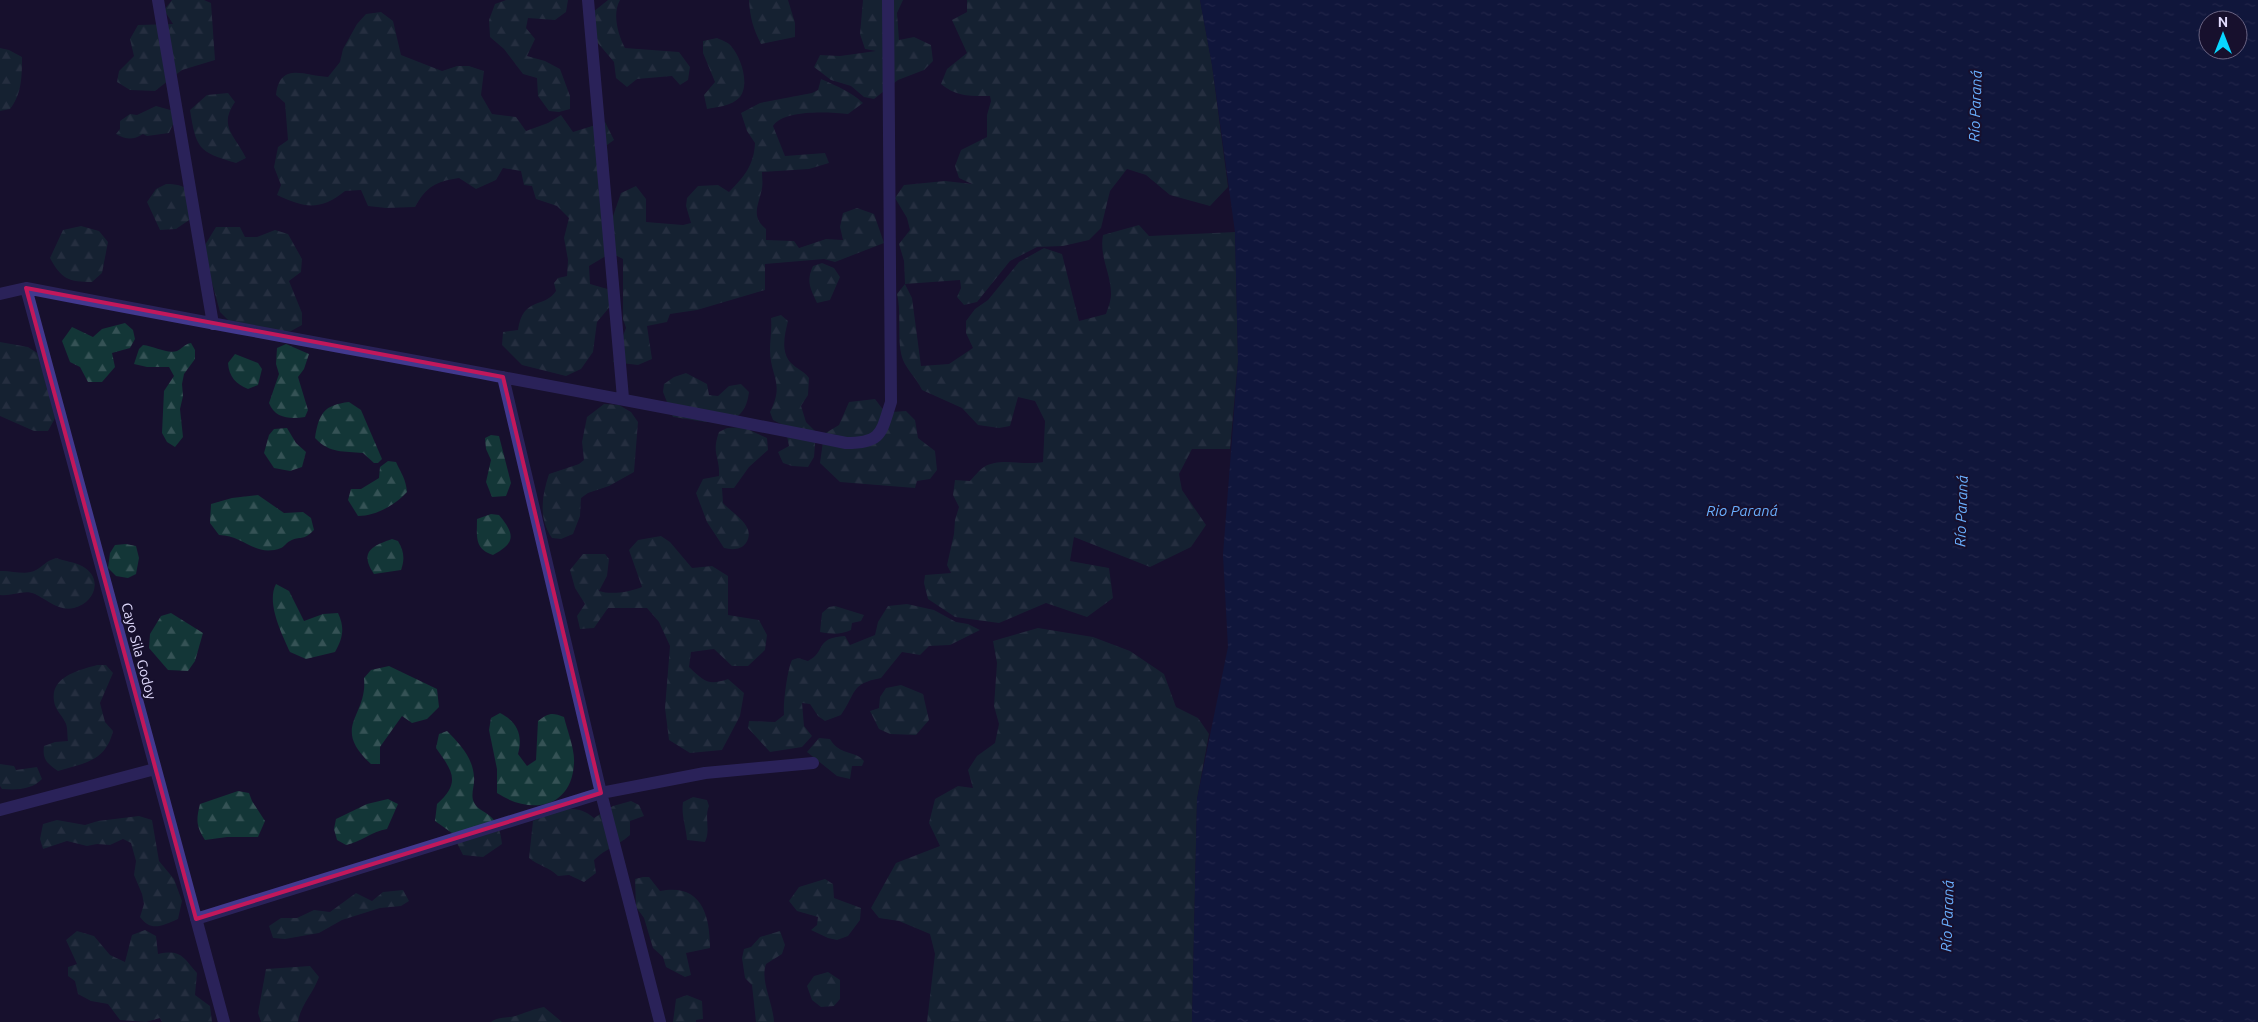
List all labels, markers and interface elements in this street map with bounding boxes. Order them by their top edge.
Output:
north arrow [2198,10,2248,60]
text: N [2218,14,2228,30]
water label: Río Paraná [1965,70,1985,142]
water label: Río Paraná [1951,475,1971,547]
water label: Rio Paraná [1706,502,1778,519]
street label: Cayo Sila Godoy [118,601,160,701]
water label: Río Paraná [1937,880,1957,952]

